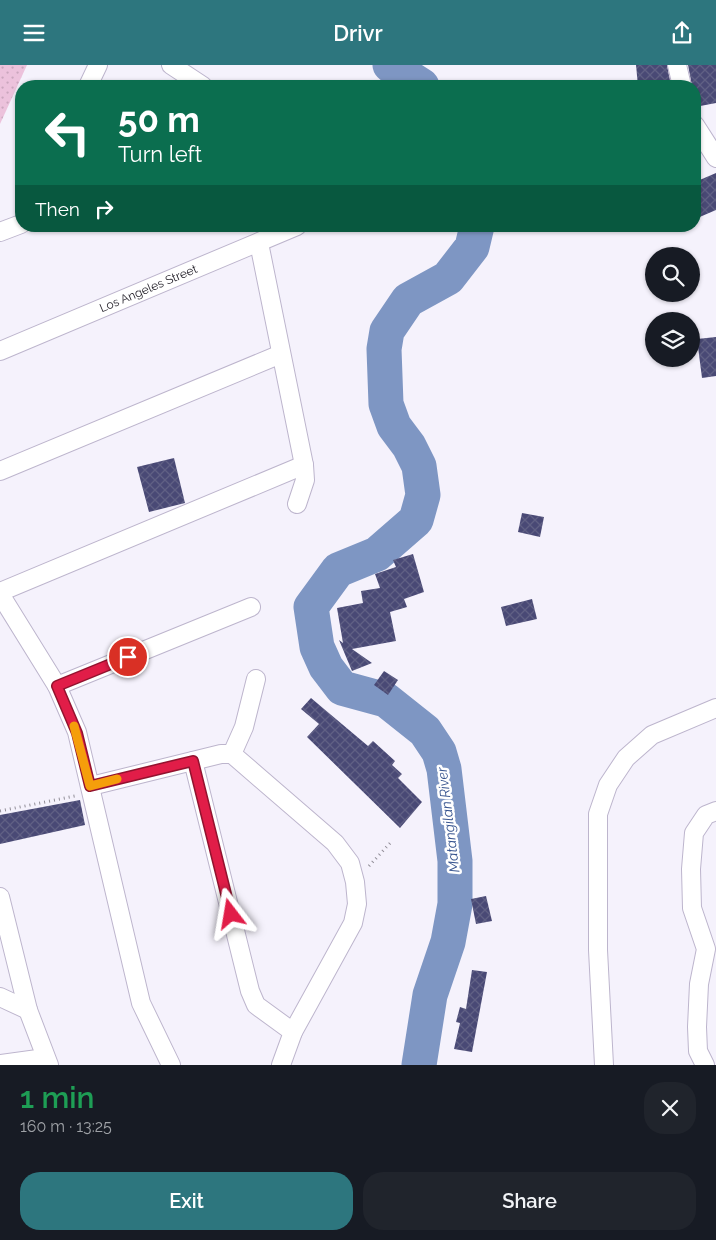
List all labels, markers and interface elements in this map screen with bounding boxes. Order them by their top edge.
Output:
icon: menu [20,19,48,47]
icon: share [668,19,696,47]
text: Drivr [333,20,383,46]
text: 50 m [118,99,200,140]
icon: left [35,100,100,165]
text: Turn left [118,141,202,167]
icon: right [90,195,118,223]
text: Then [35,198,80,220]
map controls [645,247,700,367]
button: search [645,247,700,302]
street label: Los Angeles Street [97,262,199,315]
button: layers [645,312,700,367]
pin [107,636,149,678]
icon: arrive [114,643,142,671]
water label: Matangilan River [433,765,462,874]
position arrow [204,887,256,939]
text: 1 min [20,1080,95,1115]
button: close [644,1082,696,1134]
text: 160 m · 13:25 [20,1117,112,1136]
button: Exit [20,1172,353,1230]
button: Share [363,1172,696,1230]

